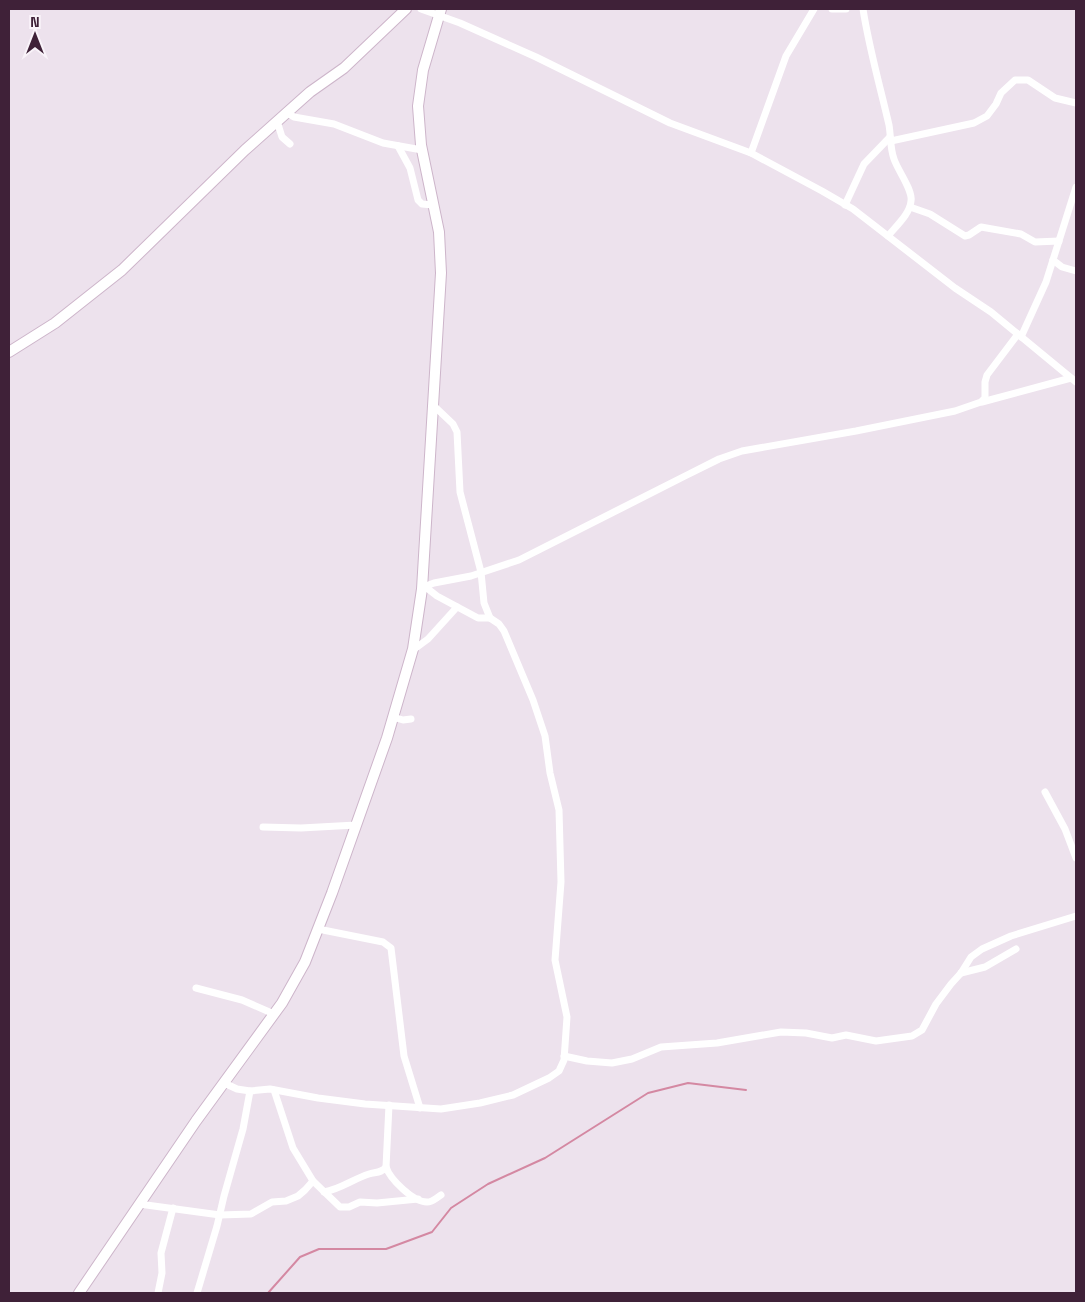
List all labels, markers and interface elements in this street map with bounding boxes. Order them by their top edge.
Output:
north arrow [10,10,60,60]
text: N [30,13,40,31]

